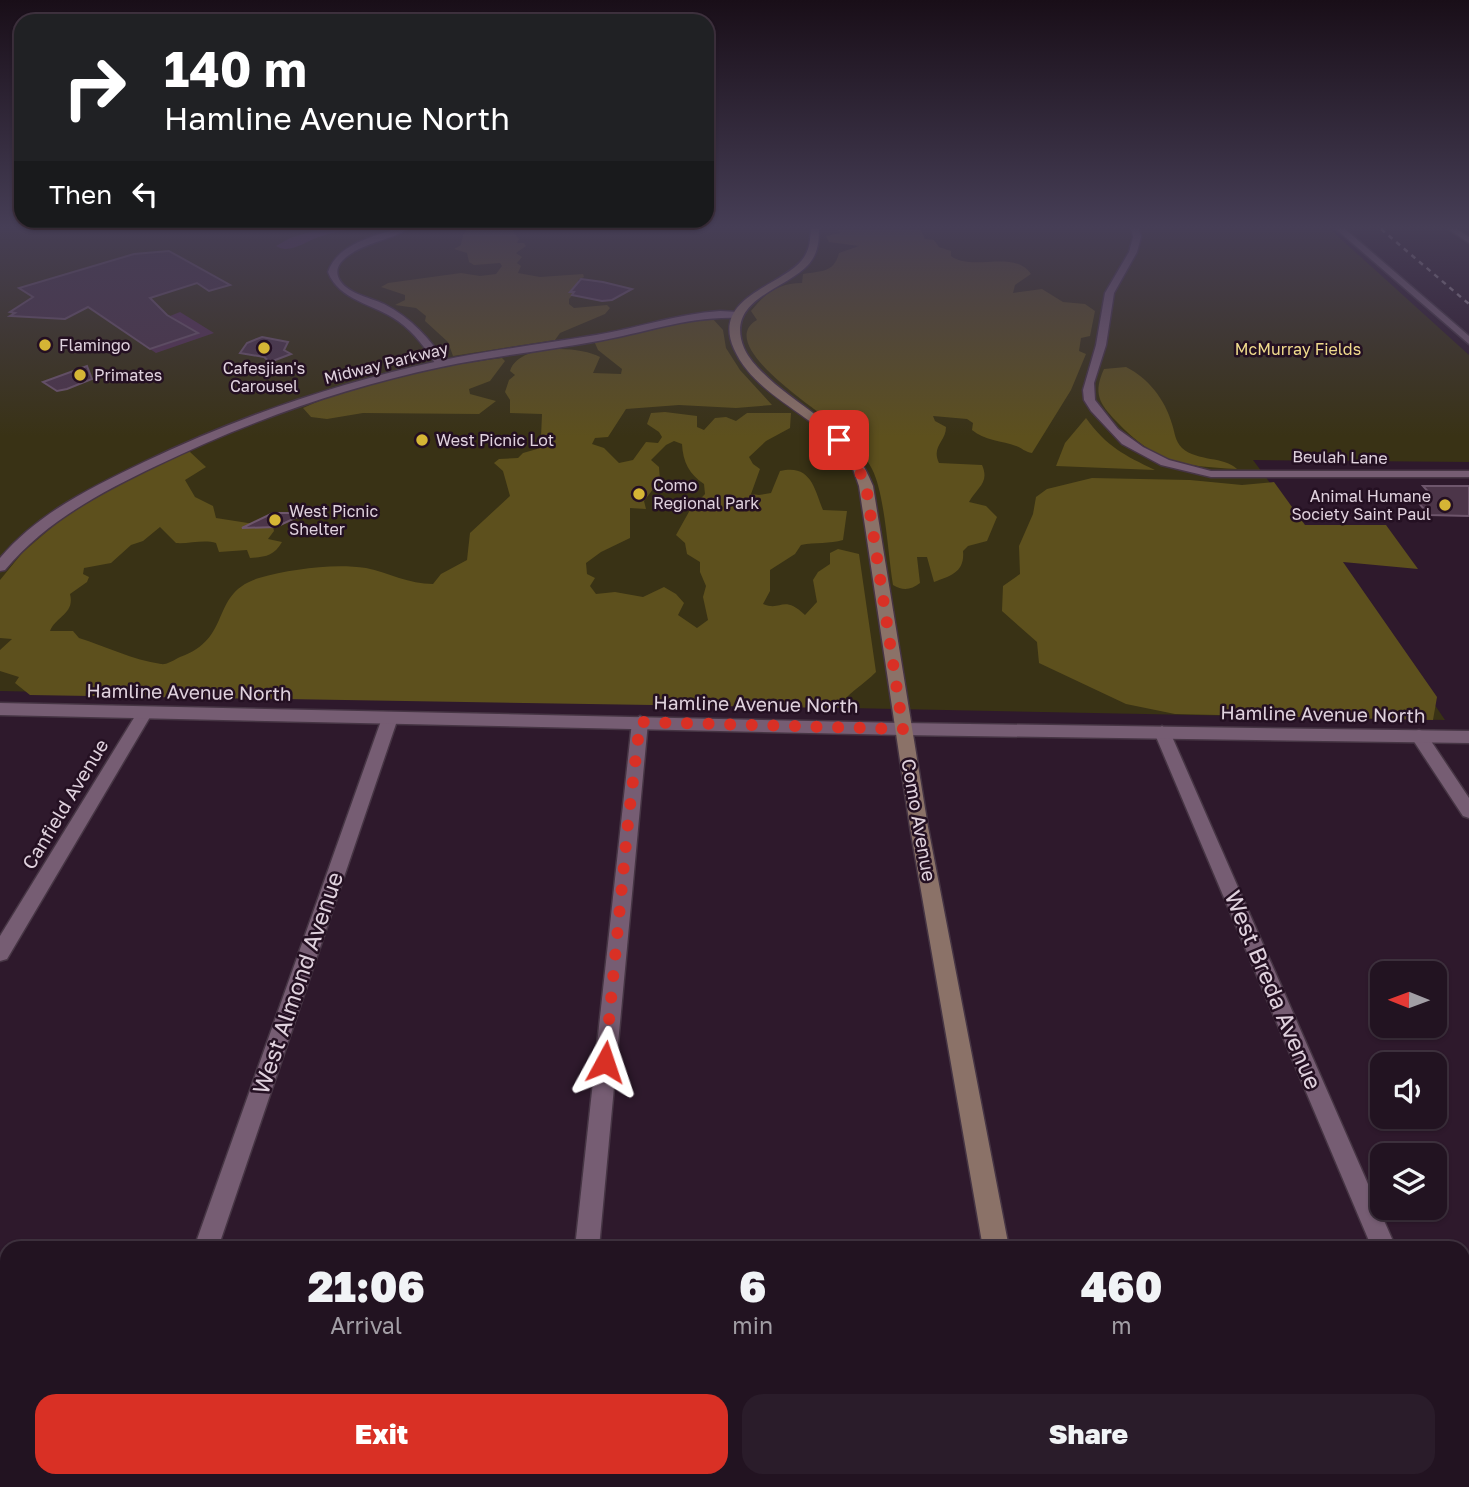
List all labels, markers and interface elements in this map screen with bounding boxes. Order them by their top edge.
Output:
text: 140 m [164,39,307,98]
icon: right [49,42,140,133]
text: Hamline Avenue North [164,99,510,137]
icon: left [126,175,164,213]
text: Then [49,179,112,210]
place label: Flamingo [59,335,130,355]
marker: Flamingo [37,337,53,353]
street label: Midway Parkway [322,338,450,388]
park label: McMurray Fields [1235,339,1361,359]
marker: Cafesjian's Carousel [256,340,272,356]
place label: Cafesjian's Carousel [223,358,305,396]
place label: Primates [94,365,162,385]
marker: Primates [72,367,88,383]
pin [809,410,869,470]
icon: arrive [820,421,858,459]
place label: West Picnic Lot [436,430,554,450]
marker: West Picnic Lot [414,432,430,448]
street label: Beulah Lane [1292,446,1388,468]
place label: Como Regional Park [653,475,759,513]
marker: Como Regional Park [631,486,647,502]
place label: Animal Humane Society Saint Paul [1291,486,1431,524]
marker: Animal Humane Society Saint Paul [1437,497,1453,513]
place label: West Picnic Shelter [289,501,378,539]
marker: West Picnic Shelter [267,512,283,528]
street label: Hamline Avenue North [86,678,292,705]
street label: Hamline Avenue North [653,690,859,717]
street label: Hamline Avenue North [1220,700,1426,727]
street label: Canfield Avenue [17,734,112,873]
street label: Como Avenue [897,757,942,883]
street label: West Almond Avenue [246,868,348,1098]
street label: West Breda Avenue [1219,886,1328,1093]
north arrow [1370,961,1447,1038]
map controls [1370,961,1447,1220]
position arrow [568,1025,642,1099]
button: sound [1370,1052,1447,1129]
button: layers [1370,1143,1447,1220]
text: 21:06 [308,1261,425,1311]
text: 6 [739,1261,766,1311]
text: 460 [1081,1261,1162,1311]
text: Arrival [330,1311,402,1339]
text: min [732,1311,773,1339]
text: m [1111,1311,1132,1339]
button: Exit [35,1394,728,1474]
button: Share [742,1394,1435,1474]

